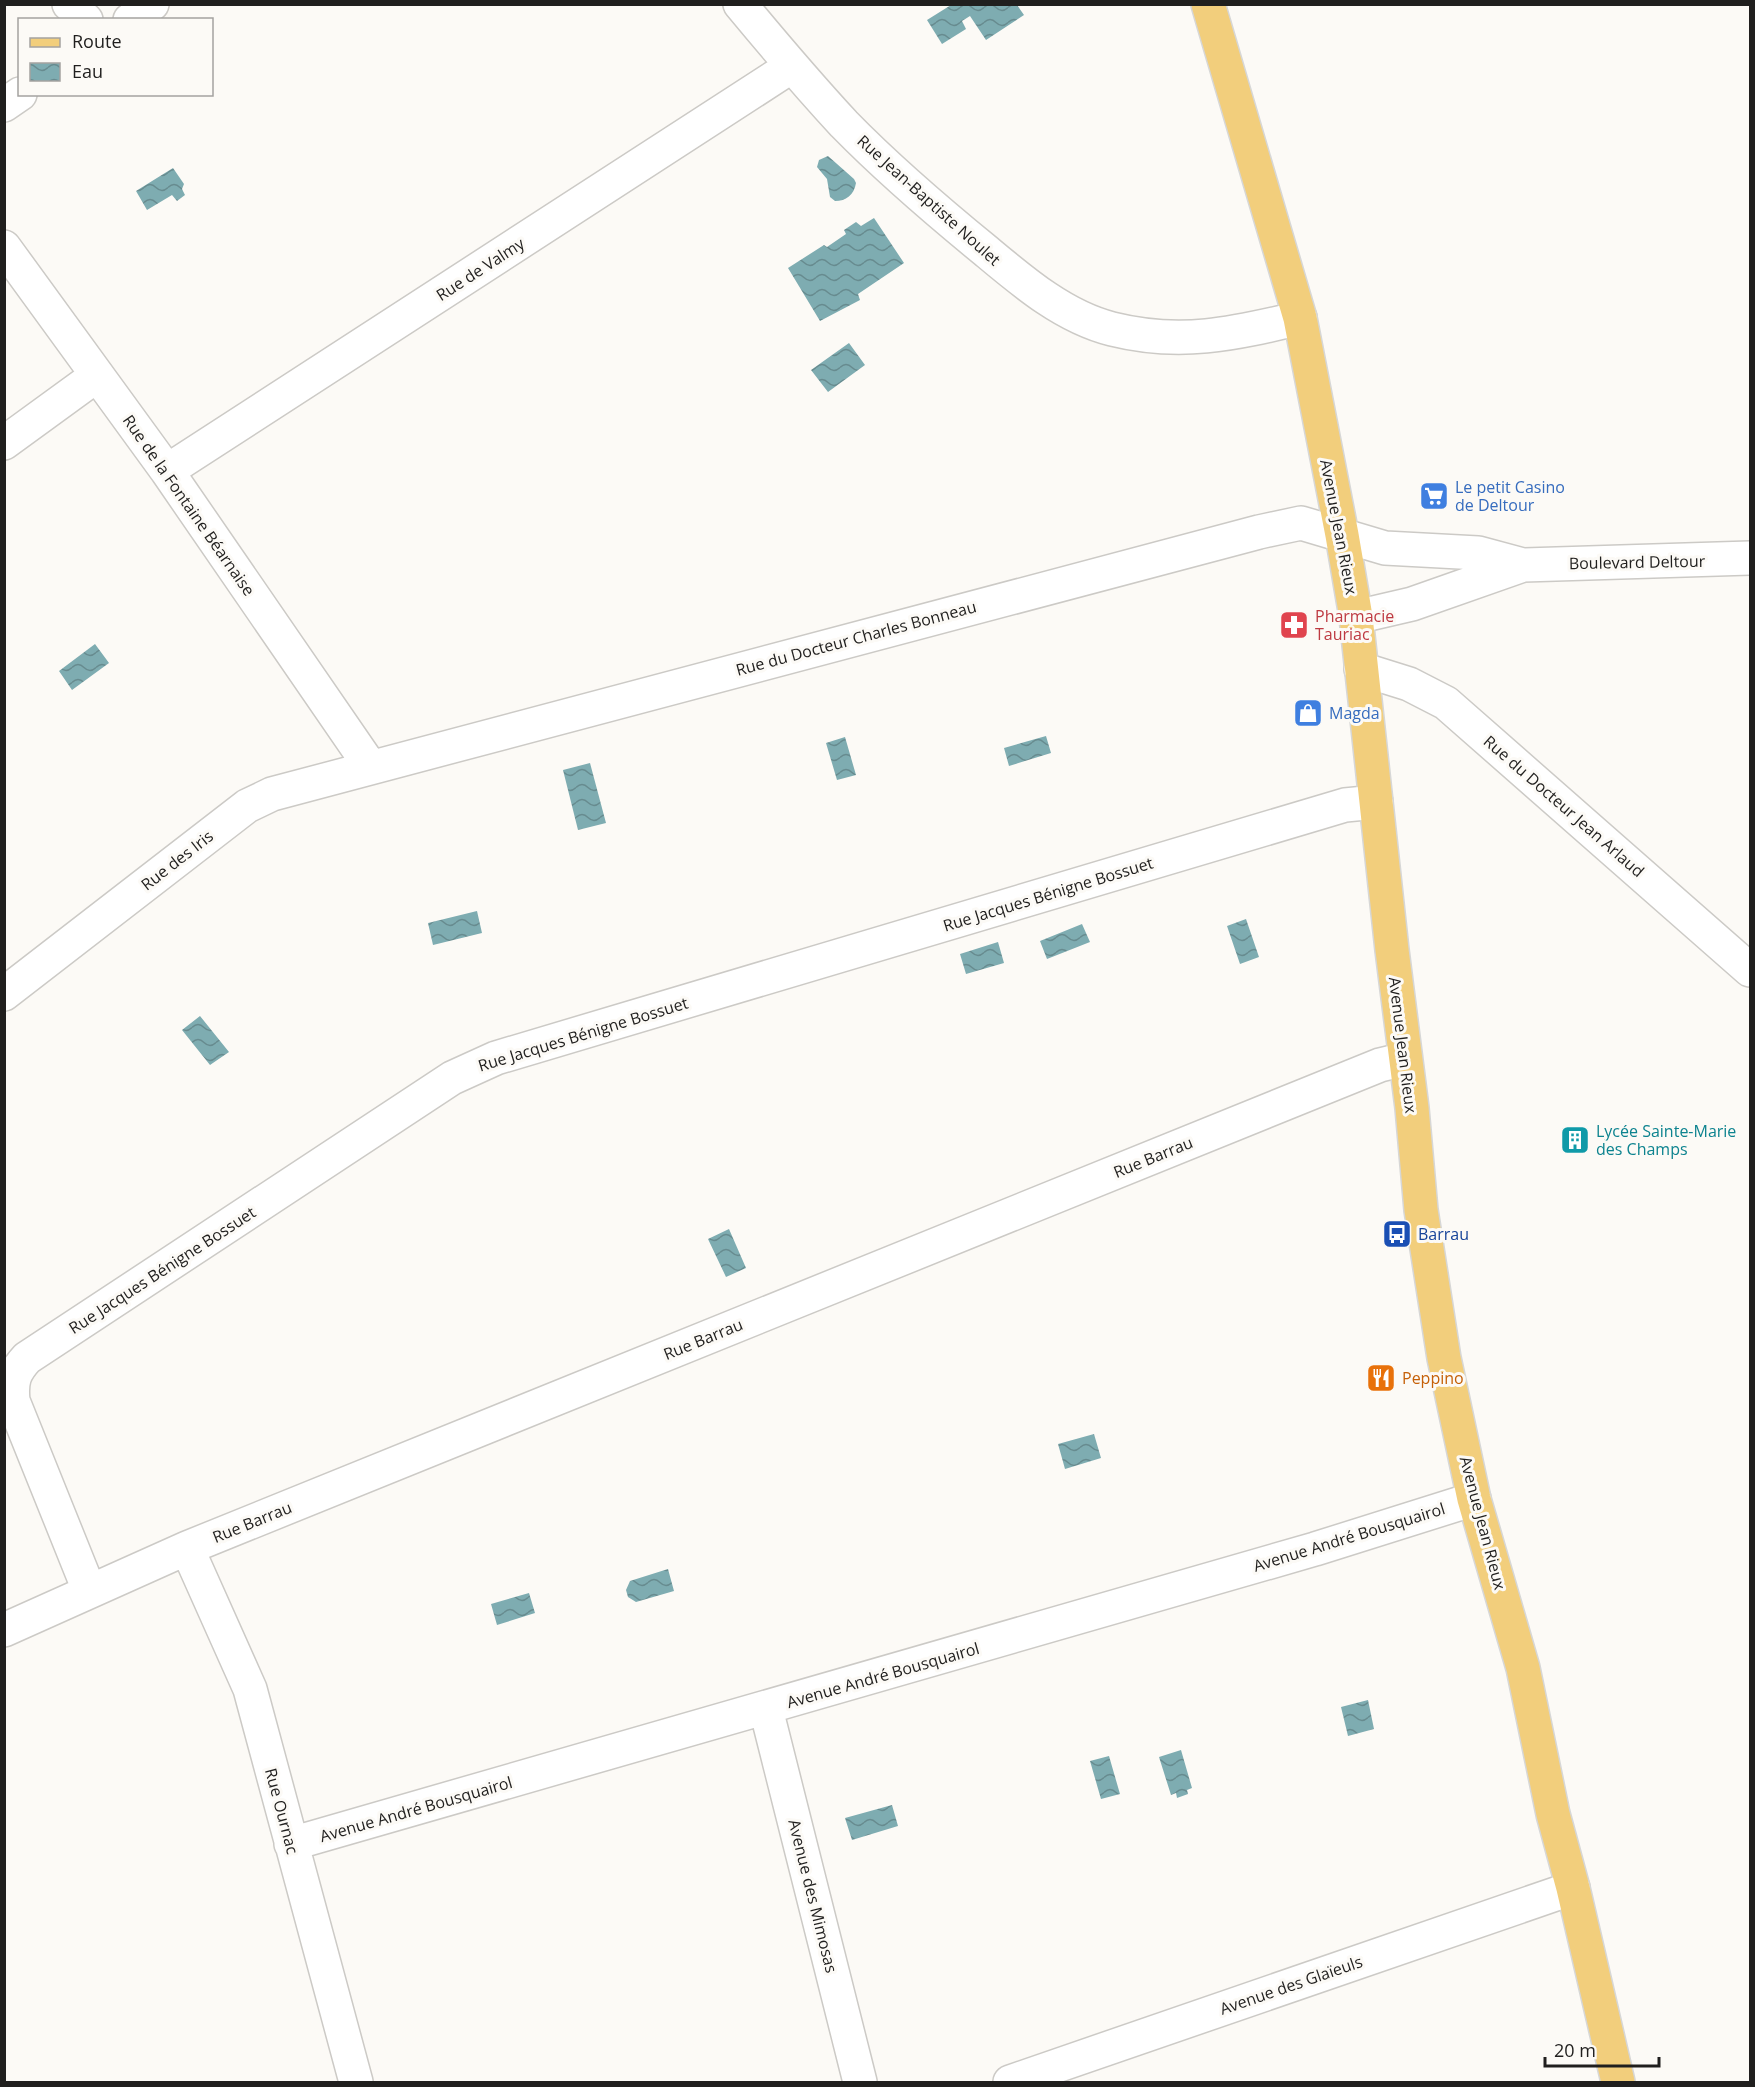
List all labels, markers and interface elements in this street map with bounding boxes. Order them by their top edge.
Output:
legend [18,18,213,96]
text: Route [72,29,122,53]
text: Eau [72,59,103,83]
street label: Rue Jean-Baptiste Noulet [853,130,1005,270]
street label: Rue de Valmy [432,232,529,306]
street label: Rue de la Fontaine Béarnaise [118,410,260,600]
street label: Avenue Jean Rieux [1315,458,1363,597]
place label: Le petit Casino de Deltour [1455,476,1565,516]
supermarket icon: Le petit Casino de Deltour [1418,480,1450,512]
street label: Boulevard Deltour [1569,550,1706,574]
street label: Rue du Docteur Charles Bonneau [733,595,979,681]
place label: Pharmacie Tauriac [1315,605,1394,645]
pharmacy icon: Pharmacie Tauriac [1278,609,1310,641]
shop icon: Magda [1292,697,1324,729]
place label: Magda [1329,702,1380,724]
street label: Rue du Docteur Jean Arlaud [1479,730,1649,882]
street label: Rue des Iris [136,825,218,895]
street label: Rue Jacques Bénigne Bossuet [940,851,1156,936]
street label: Avenue Jean Rieux [1384,976,1422,1115]
street label: Rue Jacques Bénigne Bossuet [475,991,691,1076]
place label: Lycée Sainte-Marie des Champs [1596,1120,1736,1160]
building icon: Lycée Sainte-Marie des Champs [1559,1124,1591,1156]
street label: Rue Barrau [1110,1131,1196,1183]
street label: Rue Jacques Bénigne Bossuet [64,1201,260,1339]
bus stop icon: Barrau [1381,1218,1413,1250]
place label: Barrau [1418,1223,1469,1245]
street label: Rue Barrau [660,1313,746,1365]
restaurant icon: Peppino [1365,1362,1397,1394]
place label: Peppino [1402,1367,1464,1389]
street label: Avenue Jean Rieux [1455,1454,1512,1593]
street label: Rue Barrau [209,1496,295,1548]
street label: Avenue André Bousquairol [1250,1497,1448,1577]
street label: Avenue André Bousquairol [784,1637,982,1713]
street label: Rue Ournac [260,1766,304,1857]
street label: Avenue André Bousquairol [317,1771,515,1847]
street label: Avenue des Mimosas [783,1817,843,1975]
street label: Avenue des Glaïeuls [1217,1950,1365,2020]
scale bar [1545,2030,1659,2068]
text: 20 m [1554,2038,1596,2062]

